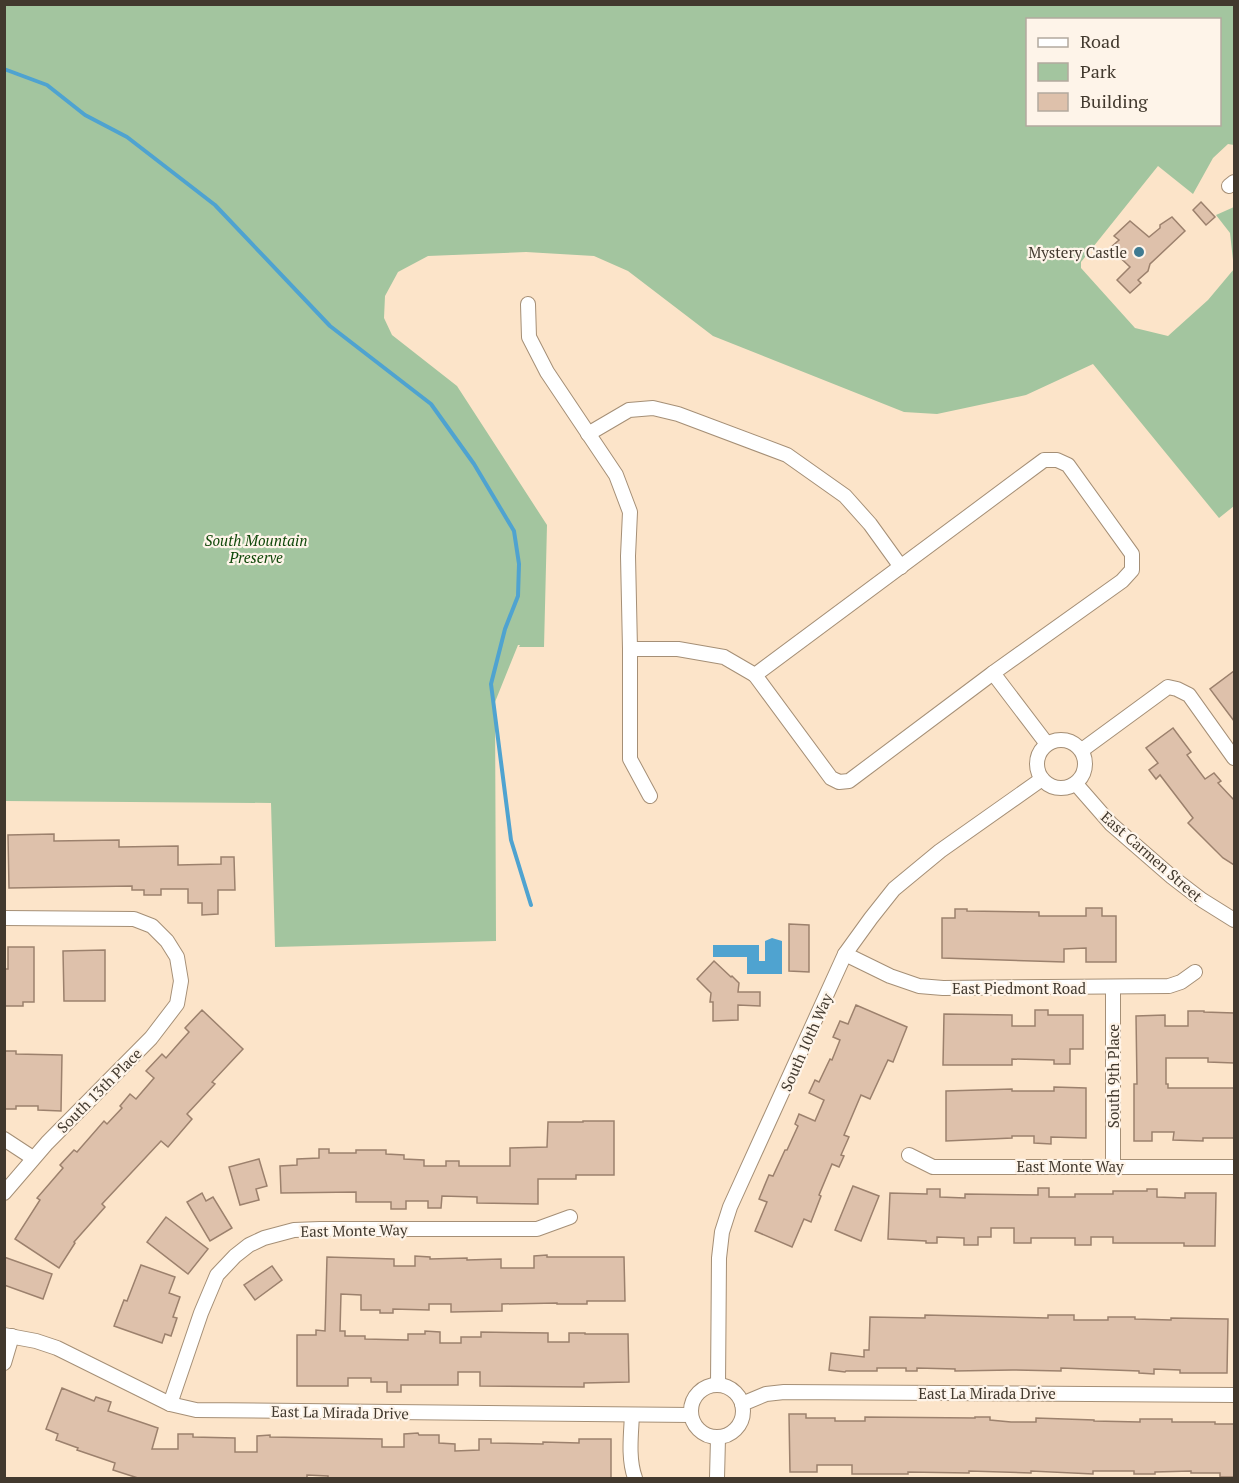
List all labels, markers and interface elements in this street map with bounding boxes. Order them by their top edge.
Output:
legend [1026,18,1221,126]
text: Road [1080,29,1120,53]
text: Park [1080,59,1117,83]
text: Building [1080,89,1148,113]
place label: Mystery Castle [1028,242,1127,262]
marker: Mystery Castle [1132,245,1146,259]
park label: South Mountain Preserve [205,530,307,567]
street label: East Carmen Street [1097,806,1207,906]
street label: East Piedmont Road [952,978,1086,998]
street label: South 10th Way [775,990,837,1094]
street label: South 9th Place [1103,1024,1123,1128]
street label: South 13th Place [52,1043,146,1137]
street label: East Monte Way [1016,1156,1124,1176]
street label: East Monte Way [300,1219,408,1241]
street label: East La Mirada Drive [918,1383,1056,1403]
street label: East La Mirada Drive [271,1401,409,1423]

